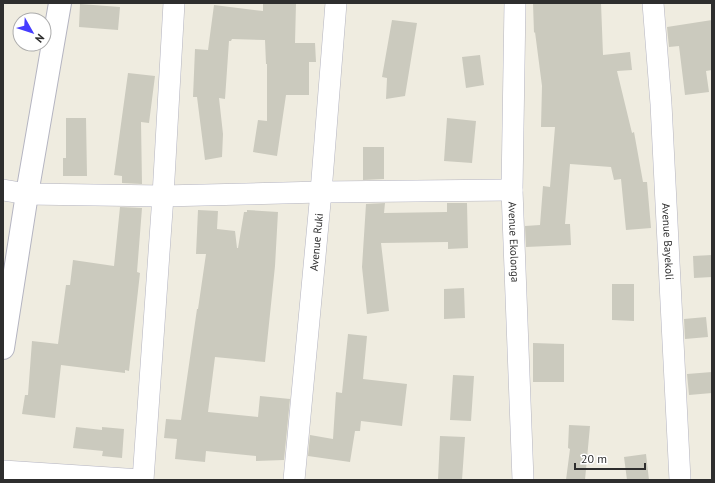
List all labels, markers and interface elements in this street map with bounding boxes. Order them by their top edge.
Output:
north arrow [12,12,52,52]
text: N [32,31,47,46]
street label: Avenue Ekolonga [505,201,522,283]
street label: Avenue Bayekoli [659,203,677,280]
street label: Avenue Ruki [307,212,326,272]
scale bar [575,445,645,471]
text: 20 m [581,451,607,466]

